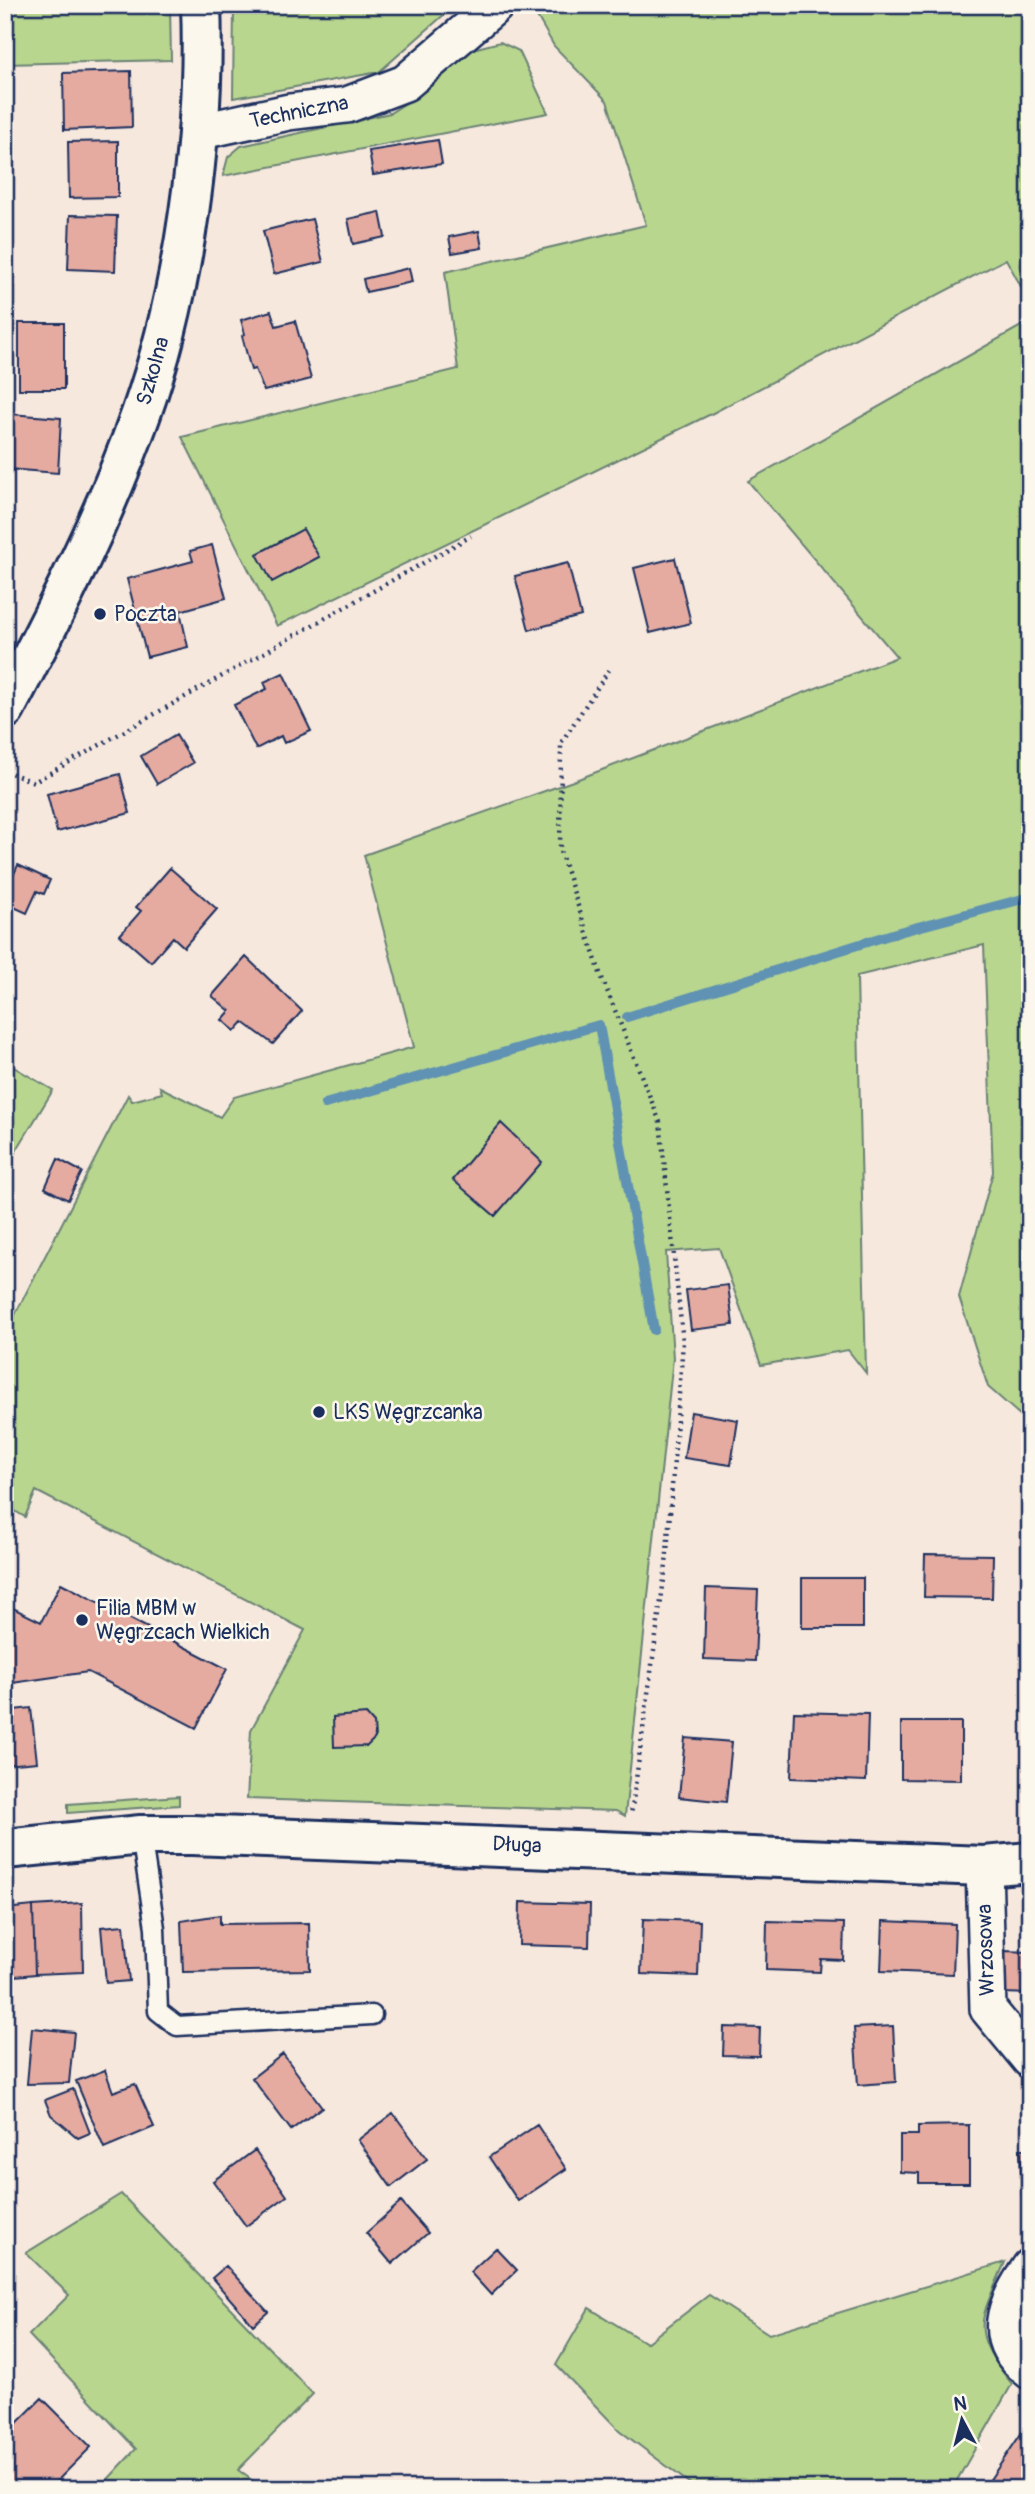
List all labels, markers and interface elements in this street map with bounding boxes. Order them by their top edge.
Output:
street label: Techniczna [247,89,351,135]
street label: Szkolna [130,334,176,408]
place label: Poczta [114,601,177,628]
marker: Poczta [92,606,108,622]
place label: LKS Węgrzcanka [333,1399,483,1426]
marker: LKS Węgrzcanka [311,1404,327,1420]
place label: Filia MBM w Węgrzcach Wielkich [96,1595,270,1646]
marker: Filia MBM w Węgrzcach Wielkich [74,1612,90,1628]
street label: Długa [492,1830,542,1860]
street label: Wrzosowa [971,1904,1001,1996]
north arrow [926,2386,996,2456]
text: N [952,2391,968,2417]

